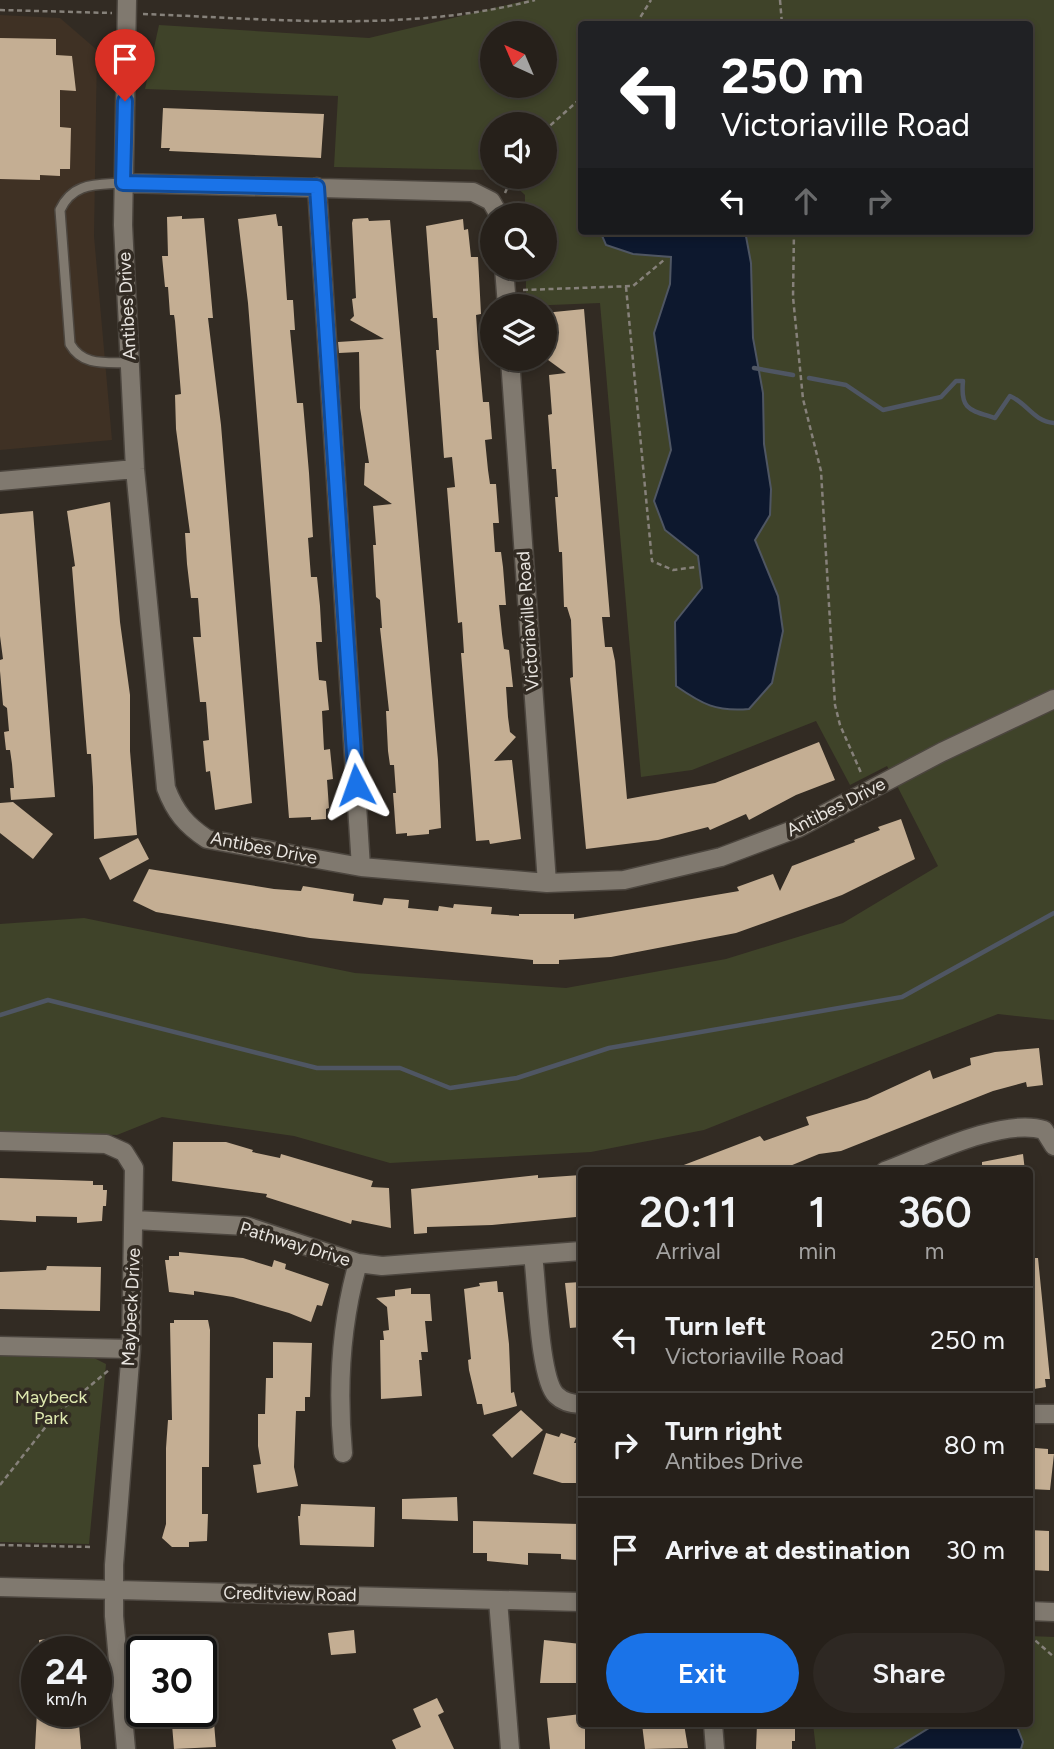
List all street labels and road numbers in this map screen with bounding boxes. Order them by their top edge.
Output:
street label: Antibes Drive [113,251,141,361]
street label: Victoriaville Road [512,550,544,692]
street label: Antibes Drive [783,773,889,841]
street label: Antibes Drive [209,827,319,869]
street label: Pathway Drive [237,1217,353,1271]
street label: Maybeck Drive [117,1247,145,1367]
street label: Creditview Road [223,1582,357,1606]

